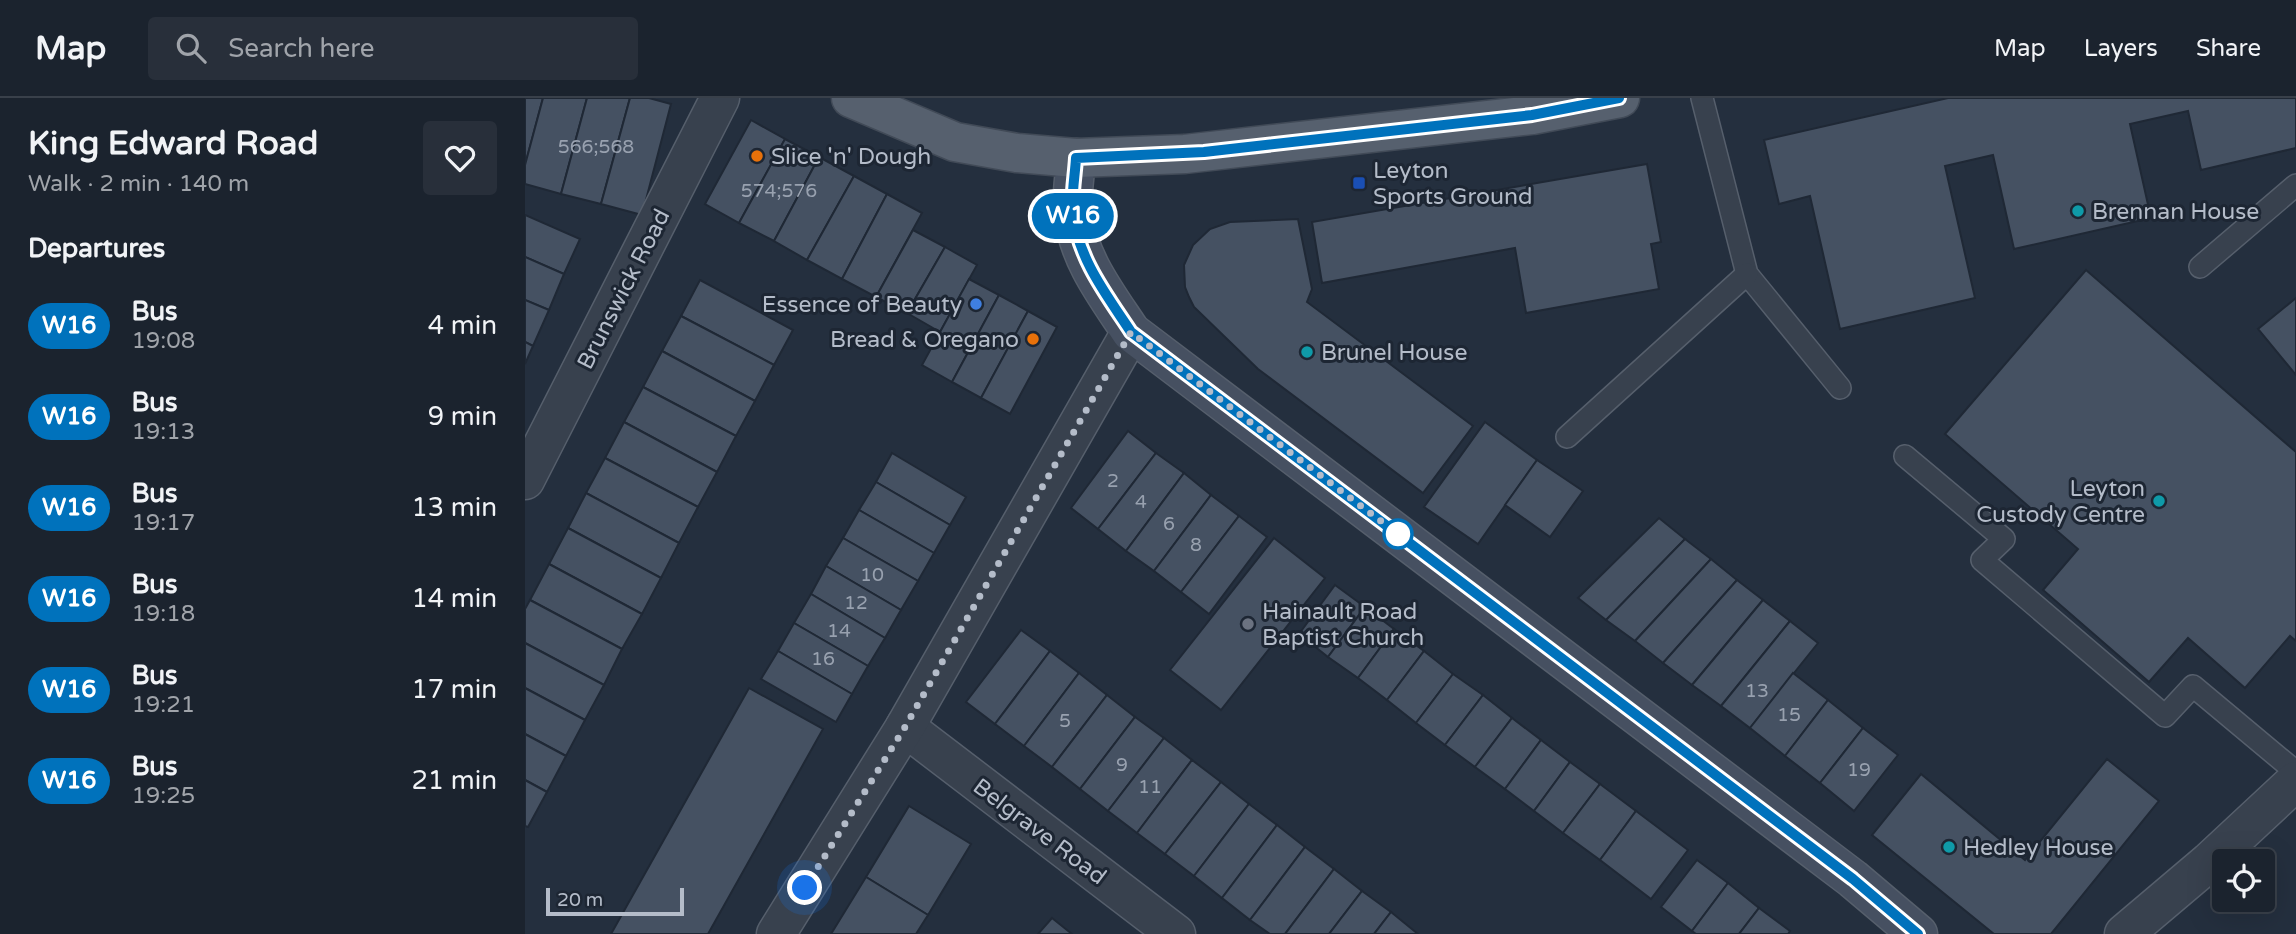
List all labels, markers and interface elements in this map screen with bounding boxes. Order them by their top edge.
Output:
search box [148,17,638,80]
text: Map [35,29,106,68]
icon: search [172,29,210,67]
text: Search here [228,33,374,64]
text: Map [1994,34,2046,63]
text: Layers [2084,34,2158,63]
text: Share [2196,34,2261,63]
button: heart [423,121,497,195]
text: King Edward Road [28,124,318,163]
house number: 566;568 [558,136,634,158]
place label: Slice 'n' Dough [771,143,931,171]
marker: Slice 'n' Dough [749,148,765,164]
place label: Leyton Sports Ground [1373,157,1532,211]
text: Walk · 2 min · 140 m [28,170,249,198]
marker: Leyton Sports Ground [1351,175,1367,191]
house number: 574;576 [741,180,817,202]
line badge: W16 [1033,193,1113,239]
place label: Brennan House [2092,198,2259,226]
text: W16 [1046,201,1100,230]
marker: Brennan House [2070,203,2086,219]
street label: Brunswick Road [571,205,676,374]
text: Departures [28,233,165,264]
place label: Essence of Beauty [762,291,962,319]
text: Bus [131,296,178,327]
marker: Essence of Beauty [968,296,984,312]
text: 4 min [428,310,497,341]
text: W16 [42,311,96,340]
place label: Bread & Oregano [830,326,1019,354]
text: 19:08 [131,327,195,355]
marker: Bread & Oregano [1025,331,1041,347]
place label: Brunel House [1321,339,1467,367]
marker: Brunel House [1299,344,1315,360]
text: Bus [131,387,178,418]
text: 9 min [428,401,497,432]
text: W16 [42,402,96,431]
text: 19:13 [131,418,195,446]
house number: 2 [1107,470,1119,492]
place label: Leyton Custody Centre [1976,475,2145,529]
text: Bus [131,478,178,509]
house number: 4 [1135,491,1147,513]
text: 13 min [411,492,497,523]
text: W16 [42,493,96,522]
marker: Leyton Custody Centre [2151,493,2167,509]
text: 19:17 [131,509,195,537]
house number: 6 [1163,513,1175,535]
unlabelled marker [1383,519,1413,549]
house number: 8 [1190,534,1202,556]
house number: 10 [860,564,884,586]
text: Bus [131,569,178,600]
text: 14 min [411,583,497,614]
text: W16 [42,584,96,613]
house number: 12 [844,592,868,614]
place label: Hainault Road Baptist Church [1262,598,1424,652]
text: 19:18 [131,600,195,628]
marker: Hainault Road Baptist Church [1240,616,1256,632]
house number: 14 [827,620,851,642]
house number: 16 [811,648,835,670]
text: Bus [131,660,178,691]
text: 17 min [411,674,497,705]
text: W16 [42,675,96,704]
house number: 13 [1745,680,1769,702]
text: 19:21 [131,691,195,719]
house number: 15 [1777,704,1801,726]
house number: 5 [1059,710,1071,732]
text: Bus [131,751,178,782]
house number: 9 [1116,754,1128,776]
house number: 19 [1847,759,1871,781]
text: 21 min [411,765,497,796]
text: W16 [42,766,96,795]
street label: Belgrave Road [967,773,1111,891]
house number: 11 [1138,776,1162,798]
text: 19:25 [131,782,195,810]
place label: Hedley House [1963,834,2114,862]
marker: Hedley House [1941,839,1957,855]
map controls [2212,849,2275,912]
button: locate [2212,849,2275,912]
your location [787,870,822,905]
scale bar [546,885,684,917]
text: 20 m [557,889,603,911]

